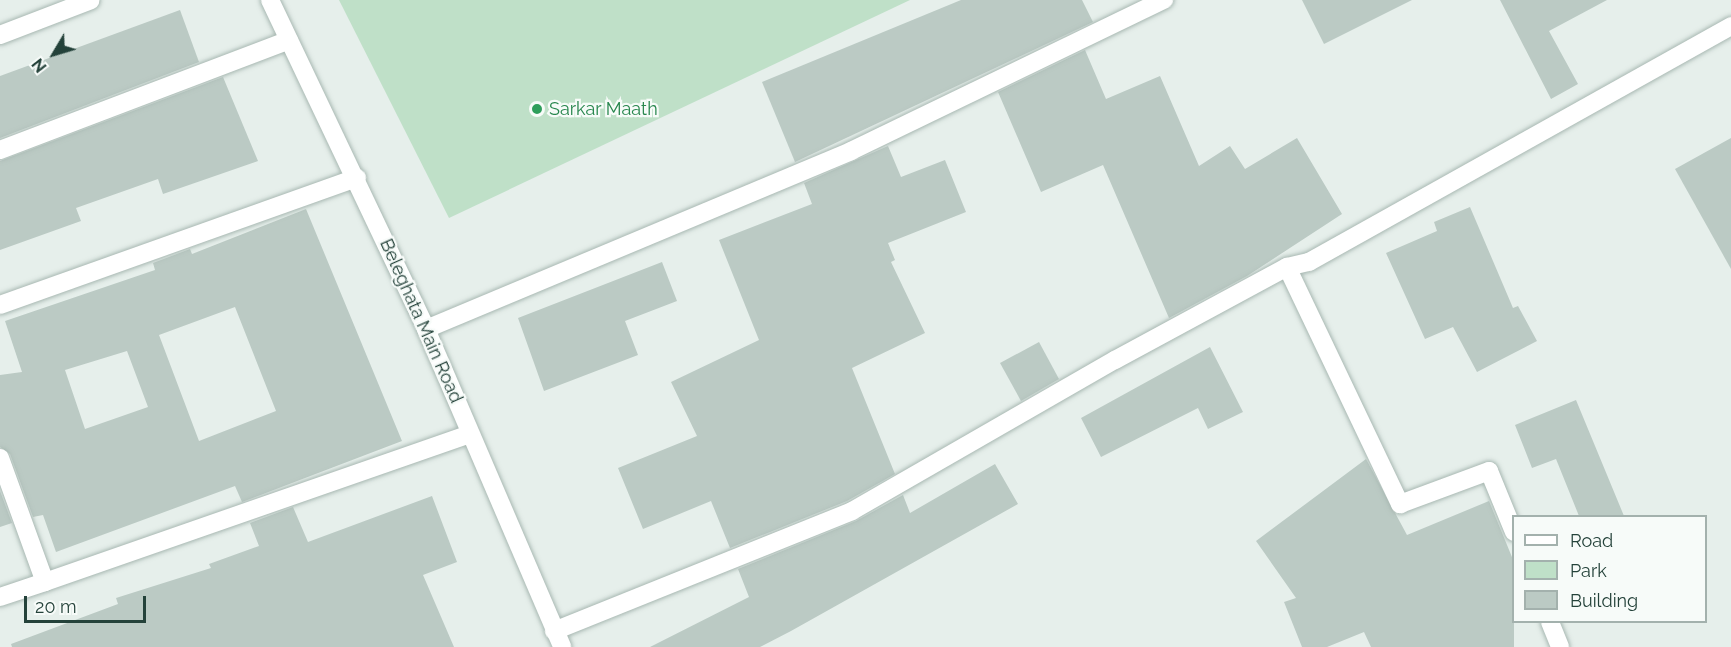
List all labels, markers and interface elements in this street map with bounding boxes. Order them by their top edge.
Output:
north arrow [24,24,84,84]
text: N [28,55,51,76]
place label: Sarkar Maath [549,98,658,120]
marker: Sarkar Maath [530,102,544,116]
street label: Beleghata Main Road [375,236,467,406]
legend [1512,515,1707,623]
text: Road [1570,530,1613,551]
text: Park [1570,560,1607,581]
scale bar [27,584,148,622]
text: Building [1570,590,1638,611]
text: 20 m [35,596,77,617]

